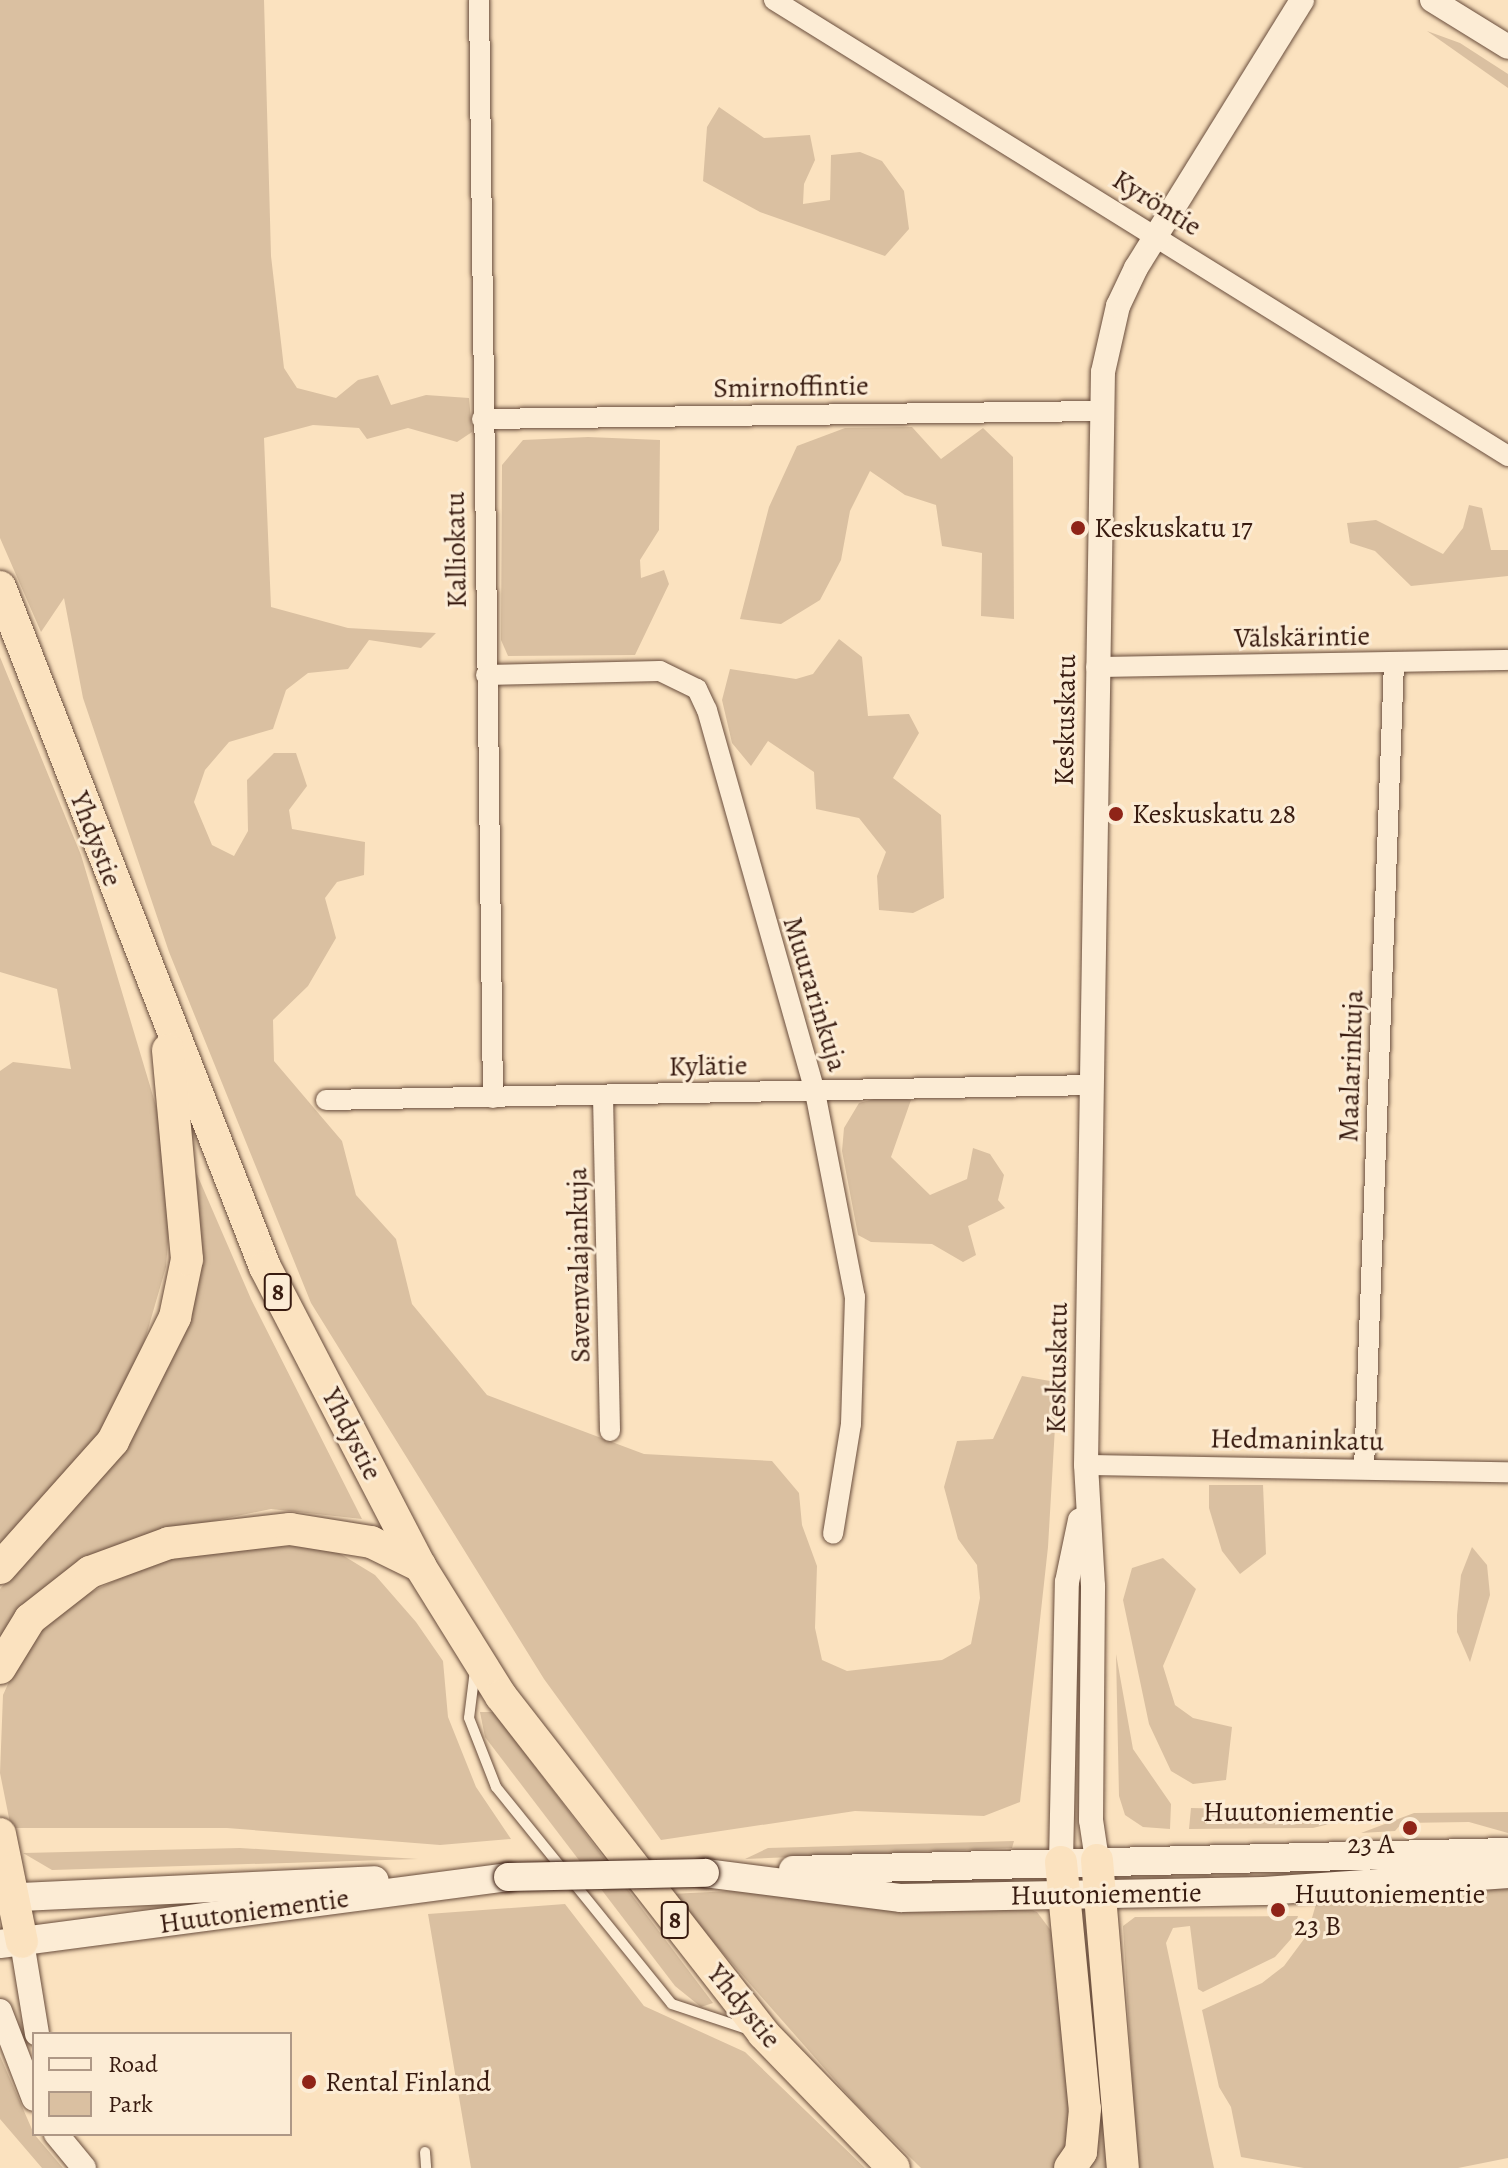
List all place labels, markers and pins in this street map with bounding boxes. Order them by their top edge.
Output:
place label: Keskuskatu 17 [1094,511,1253,545]
marker: Keskuskatu 17 [1069,519,1087,537]
place label: Keskuskatu 28 [1132,797,1296,831]
marker: Keskuskatu 28 [1107,805,1125,823]
place label: Huutoniementie 23 A [1203,1795,1394,1861]
marker: Huutoniementie 23 A [1401,1819,1419,1837]
place label: Huutoniementie 23 B [1294,1877,1485,1943]
marker: Huutoniementie 23 B [1269,1901,1287,1919]
place label: Rental Finland [325,2065,491,2099]
marker: Rental Finland [300,2073,318,2091]

